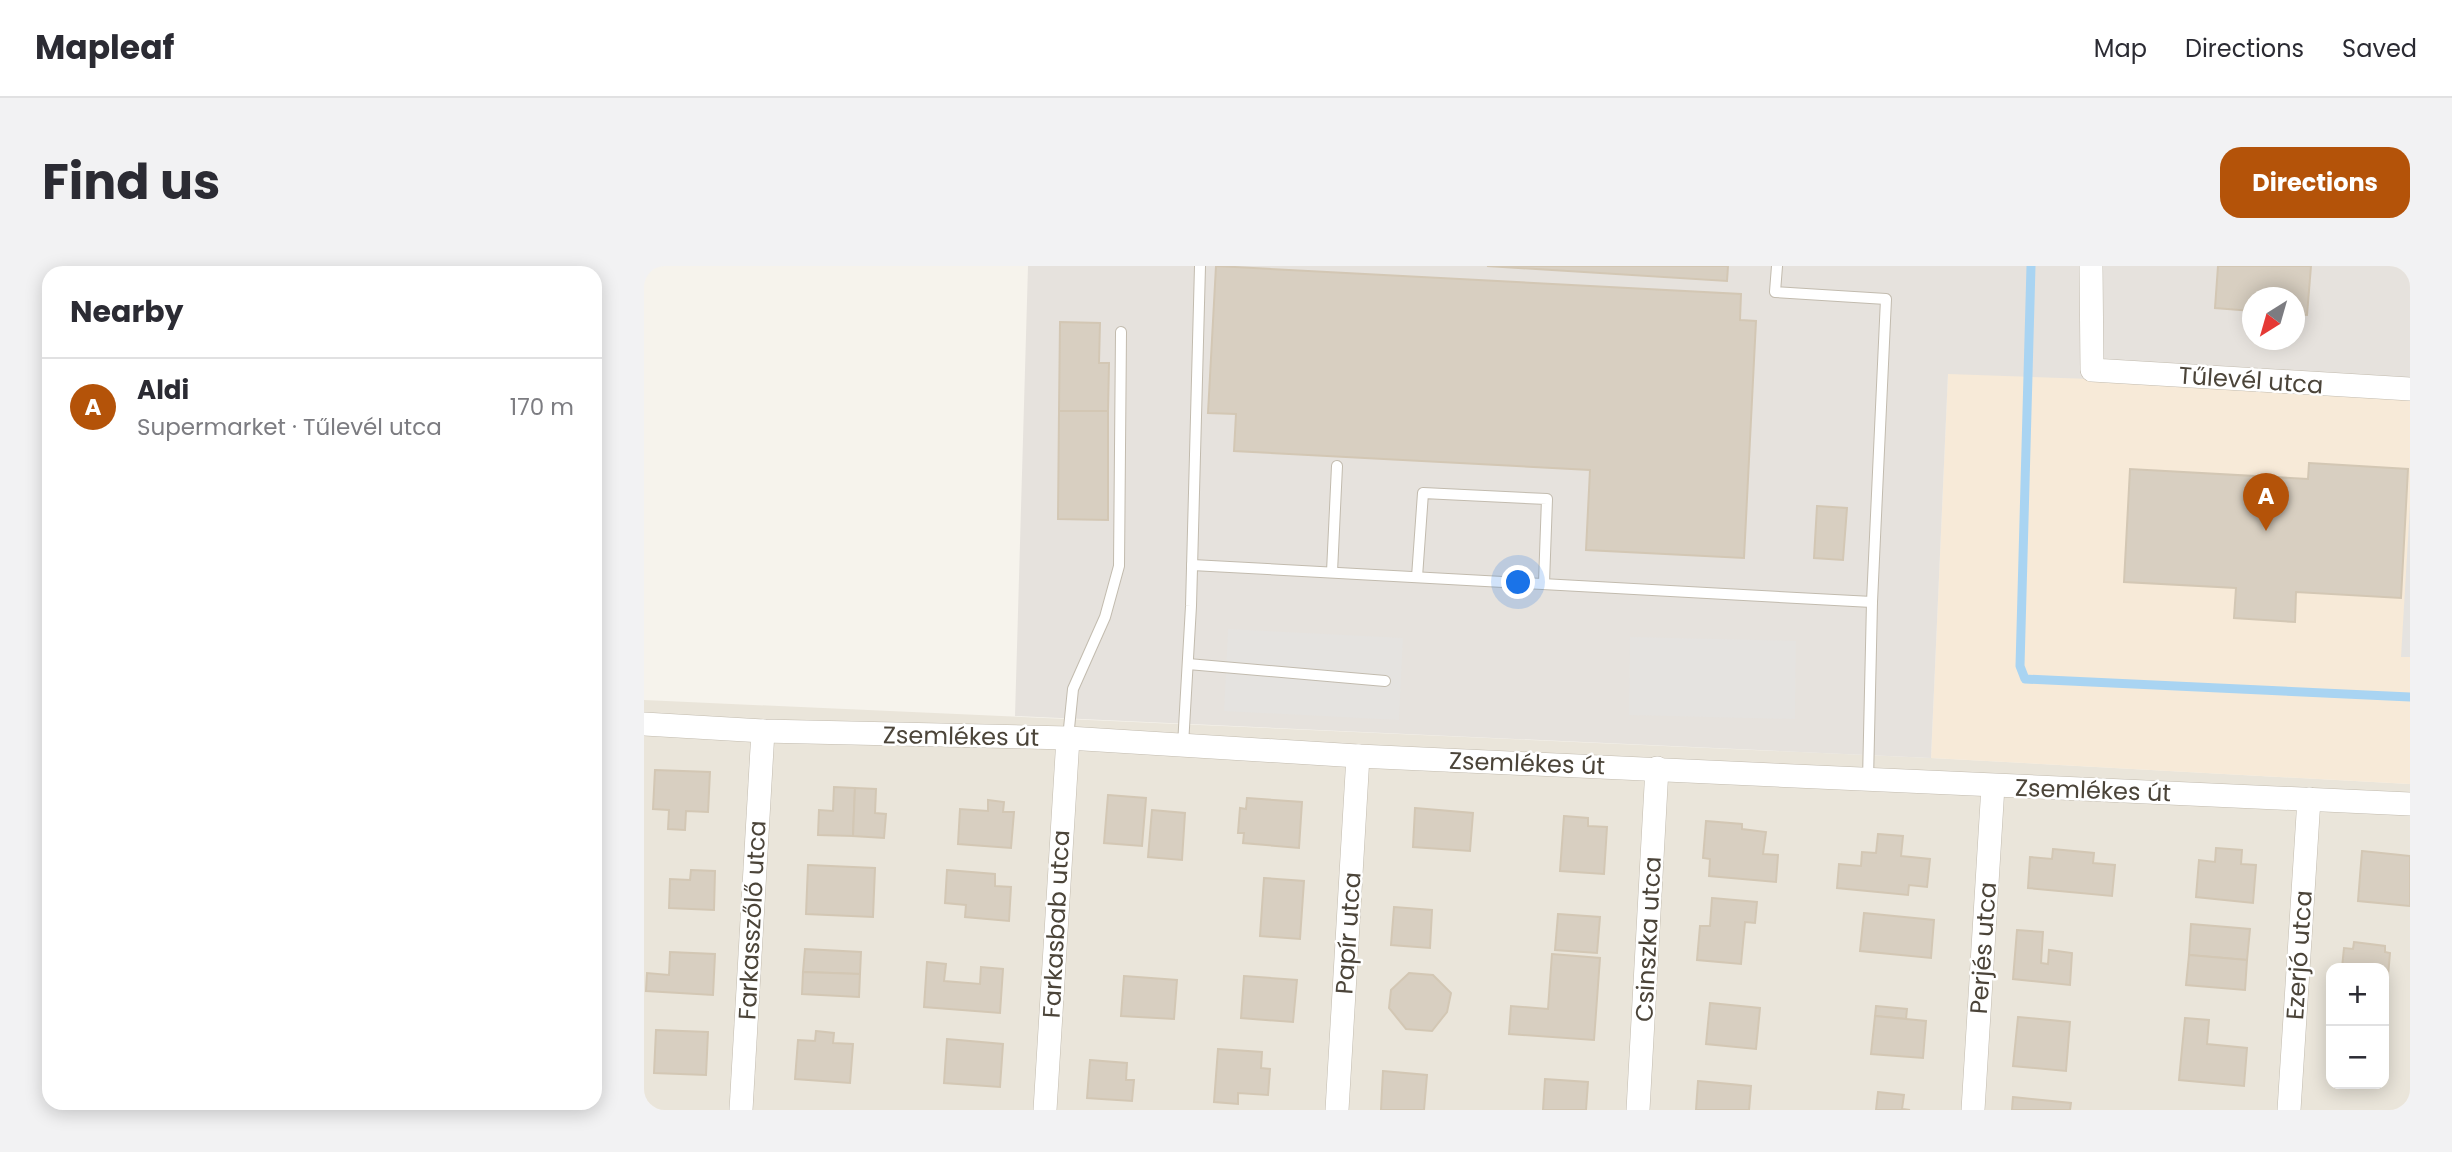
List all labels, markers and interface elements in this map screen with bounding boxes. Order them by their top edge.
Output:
text: Mapleaf [35,24,174,71]
text: Map [2094,32,2147,65]
text: Directions [2185,32,2304,65]
text: Saved [2342,32,2417,65]
button: Directions [2220,147,2410,218]
text: Find us [42,148,220,216]
north arrow [2242,287,2305,350]
text: Nearby [70,290,184,333]
street label: Tűlevél utca [2178,358,2324,402]
text: Aldi [137,372,189,408]
text: A [85,391,101,423]
text: 170 m [510,391,574,423]
text: Supermarket · Tűlevél utca [137,411,442,443]
pin: A [2243,473,2289,531]
your location [1501,565,1535,599]
street label: Zsemlékes út [883,718,1039,754]
street label: Zsemlékes út [1448,744,1606,782]
street label: Zsemlékes út [2014,771,2172,809]
street label: Farkasszőlő utca [730,819,774,1021]
street label: Farkasbab utca [1035,829,1077,1019]
street label: Csinszka utca [1627,855,1669,1023]
street label: Papír utca [1327,871,1369,995]
street label: Perjés utca [1962,881,2004,1015]
street label: Ezerjó utca [2278,889,2320,1021]
map controls [2326,963,2389,1089]
button: + [2326,963,2389,1026]
button: − [2326,1026,2389,1089]

